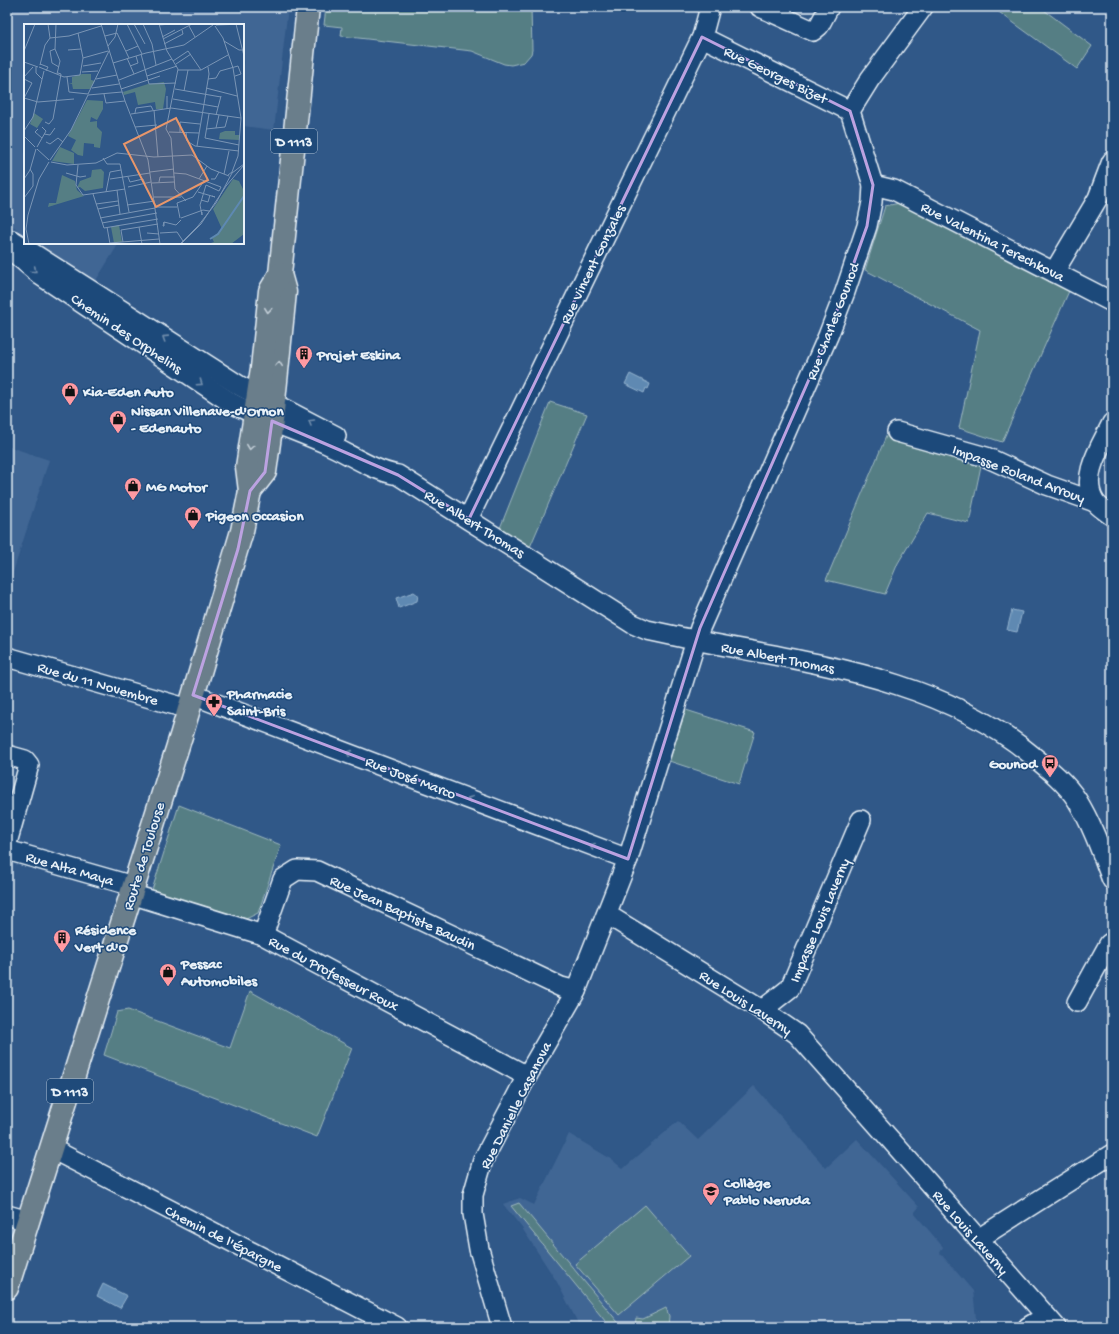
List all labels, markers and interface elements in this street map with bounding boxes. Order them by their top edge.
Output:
inset map [24,24,244,244]
street label: Rue Georges Bizet [720,43,832,110]
road number: D 1113 [271,129,317,153]
street label: Rue Valentina Terechkova [917,199,1067,287]
street label: Rue Vincent Gonzales [557,202,631,327]
street label: Rue Charles Gounod [803,259,865,383]
one-way arrow [30,266,37,273]
street label: Chemin des Orphelins [67,291,186,379]
one-way arrow [264,307,273,314]
one-way arrow [162,335,169,342]
building icon: Projet Eskina [294,344,314,369]
place label: Projet Eskina [316,347,401,365]
one-way arrow [274,361,283,367]
one-way arrow [196,378,203,385]
shop icon: Kia-Eden Auto [60,381,80,406]
place label: Kia-Eden Auto [82,384,174,402]
place label: Nissan Villenave-d'Ornon - Edenauto [131,403,284,438]
shop icon: Nissan Villenave-d'Ornon - Edenauto [108,409,128,434]
one-way arrow [308,420,315,427]
street label: Impasse Roland Arrouy [949,441,1088,509]
one-way arrow [245,444,254,450]
shop icon: MG Motor [123,476,143,501]
place label: MG Motor [146,479,209,497]
street label: Rue Albert Thomas [420,487,528,563]
shop icon: Pigeon Occasion [183,505,203,530]
place label: Pigeon Occasion [205,508,304,526]
street label: Rue Albert Thomas [719,639,836,679]
street label: Rue du 11 Novembre [35,659,160,711]
place label: Pharmacie Saint-Bris [226,686,293,721]
pharmacy icon: Pharmacie Saint-Bris [204,692,224,717]
one-way arrow [345,749,352,757]
street label: Rue José Marco [362,753,458,804]
bus stop icon: Gounod [1040,753,1060,778]
place label: Gounod [989,756,1039,774]
one-way arrow [467,796,474,804]
street label: Route de Toulouse [120,800,170,913]
one-way arrow [588,843,595,851]
street label: Rue Alta Maya [23,849,116,891]
street label: Impasse Louis Laverny [787,856,855,985]
street label: Rue Jean Baptiste Baudin [326,872,478,956]
place label: Résidence Vert d'O [74,922,137,957]
building icon: Résidence Vert d'O [52,928,72,953]
street label: Rue du Professeur Roux [265,933,401,1017]
place label: Pessac Automobiles [180,956,258,991]
shop icon: Pessac Automobiles [158,962,178,987]
street label: Rue Louis Laverny [695,967,795,1041]
street label: Rue Danielle Casanova [477,1039,557,1173]
road number: D 1113 [47,1079,93,1103]
place label: Collège Pablo Neruda [723,1175,811,1210]
school or university icon: Collège Pablo Neruda [701,1181,721,1206]
street label: Rue Louis Laverny [928,1187,1012,1280]
street label: Chemin de l'Épargne [161,1202,285,1277]

